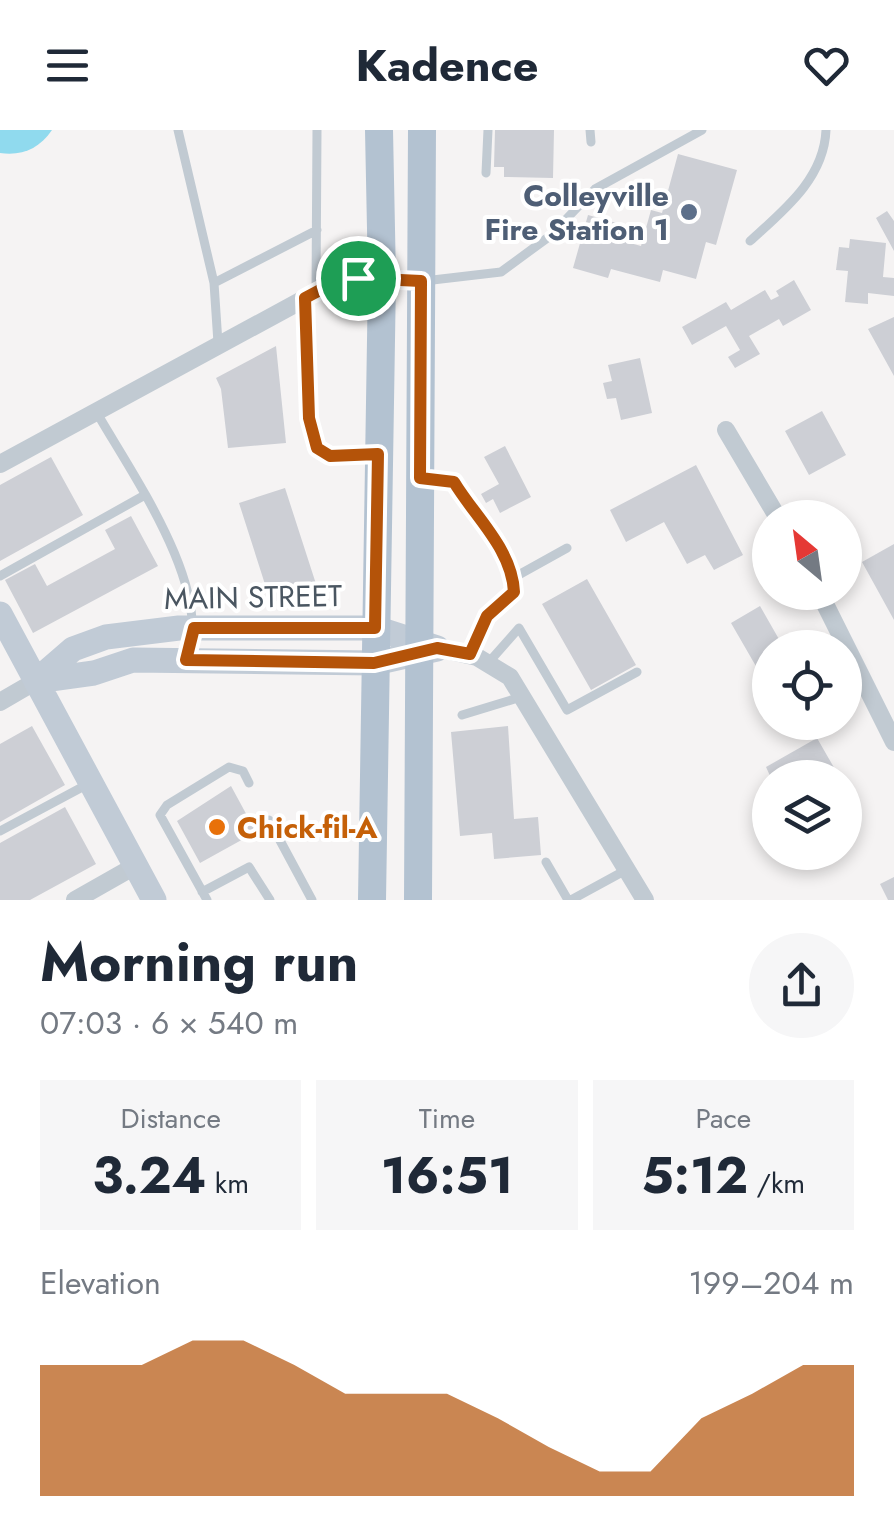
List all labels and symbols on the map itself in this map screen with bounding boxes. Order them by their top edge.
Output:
place label: Colleyville Fire Station 1 [485,174,669,251]
marker: Colleyville Fire Station 1 [678,201,700,223]
pin [316,236,401,321]
north arrow [752,500,862,610]
street label: MAIN STREET [164,574,342,620]
place label: Chick-fil-A [237,806,379,849]
marker: Chick-fil-A [206,816,228,838]

